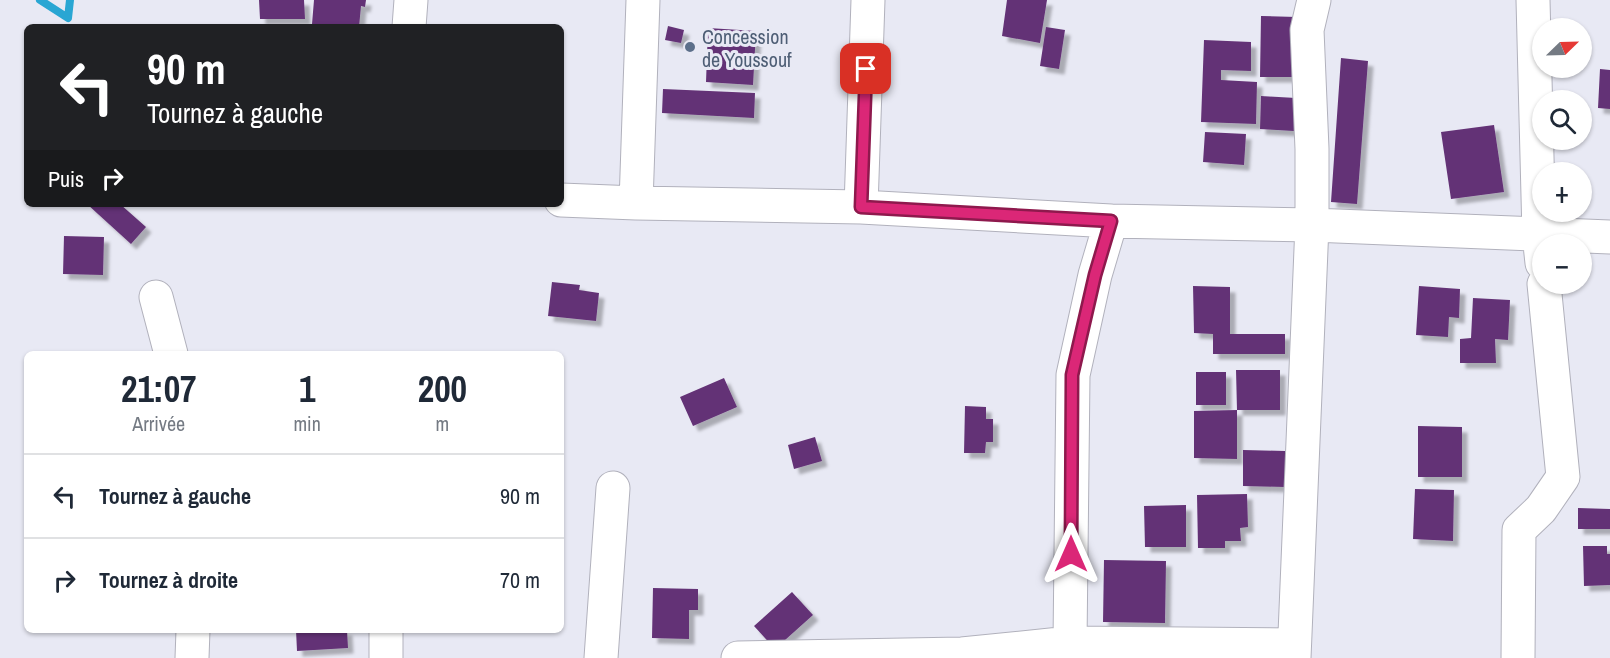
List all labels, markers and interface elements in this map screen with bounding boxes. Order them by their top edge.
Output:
north arrow [1532,18,1592,78]
map controls [1532,18,1592,294]
place label: Concession de Youssouf [702,23,792,73]
marker: Concession de Youssouf [683,40,697,54]
text: 90 m [147,41,226,97]
pin [840,43,891,94]
icon: left [48,48,126,126]
icon: arrive [849,52,882,85]
button: search [1532,90,1592,150]
text: Tournez à gauche [147,95,323,131]
icon: right [96,162,129,195]
button: + [1532,162,1592,222]
text: Puis [48,164,84,194]
button: − [1532,234,1592,294]
text: 21:07 [121,365,196,413]
text: 1 [299,365,315,413]
text: 200 [418,365,467,413]
text: Arrivée [132,410,185,437]
text: min [293,410,321,437]
text: m [436,410,449,437]
icon: left [48,480,81,513]
text: Tournez à gauche [99,481,251,511]
text: 90 m [500,481,540,511]
position arrow [1039,522,1103,586]
icon: right [48,564,81,597]
text: Tournez à droite [99,565,238,595]
text: 70 m [500,565,540,595]

